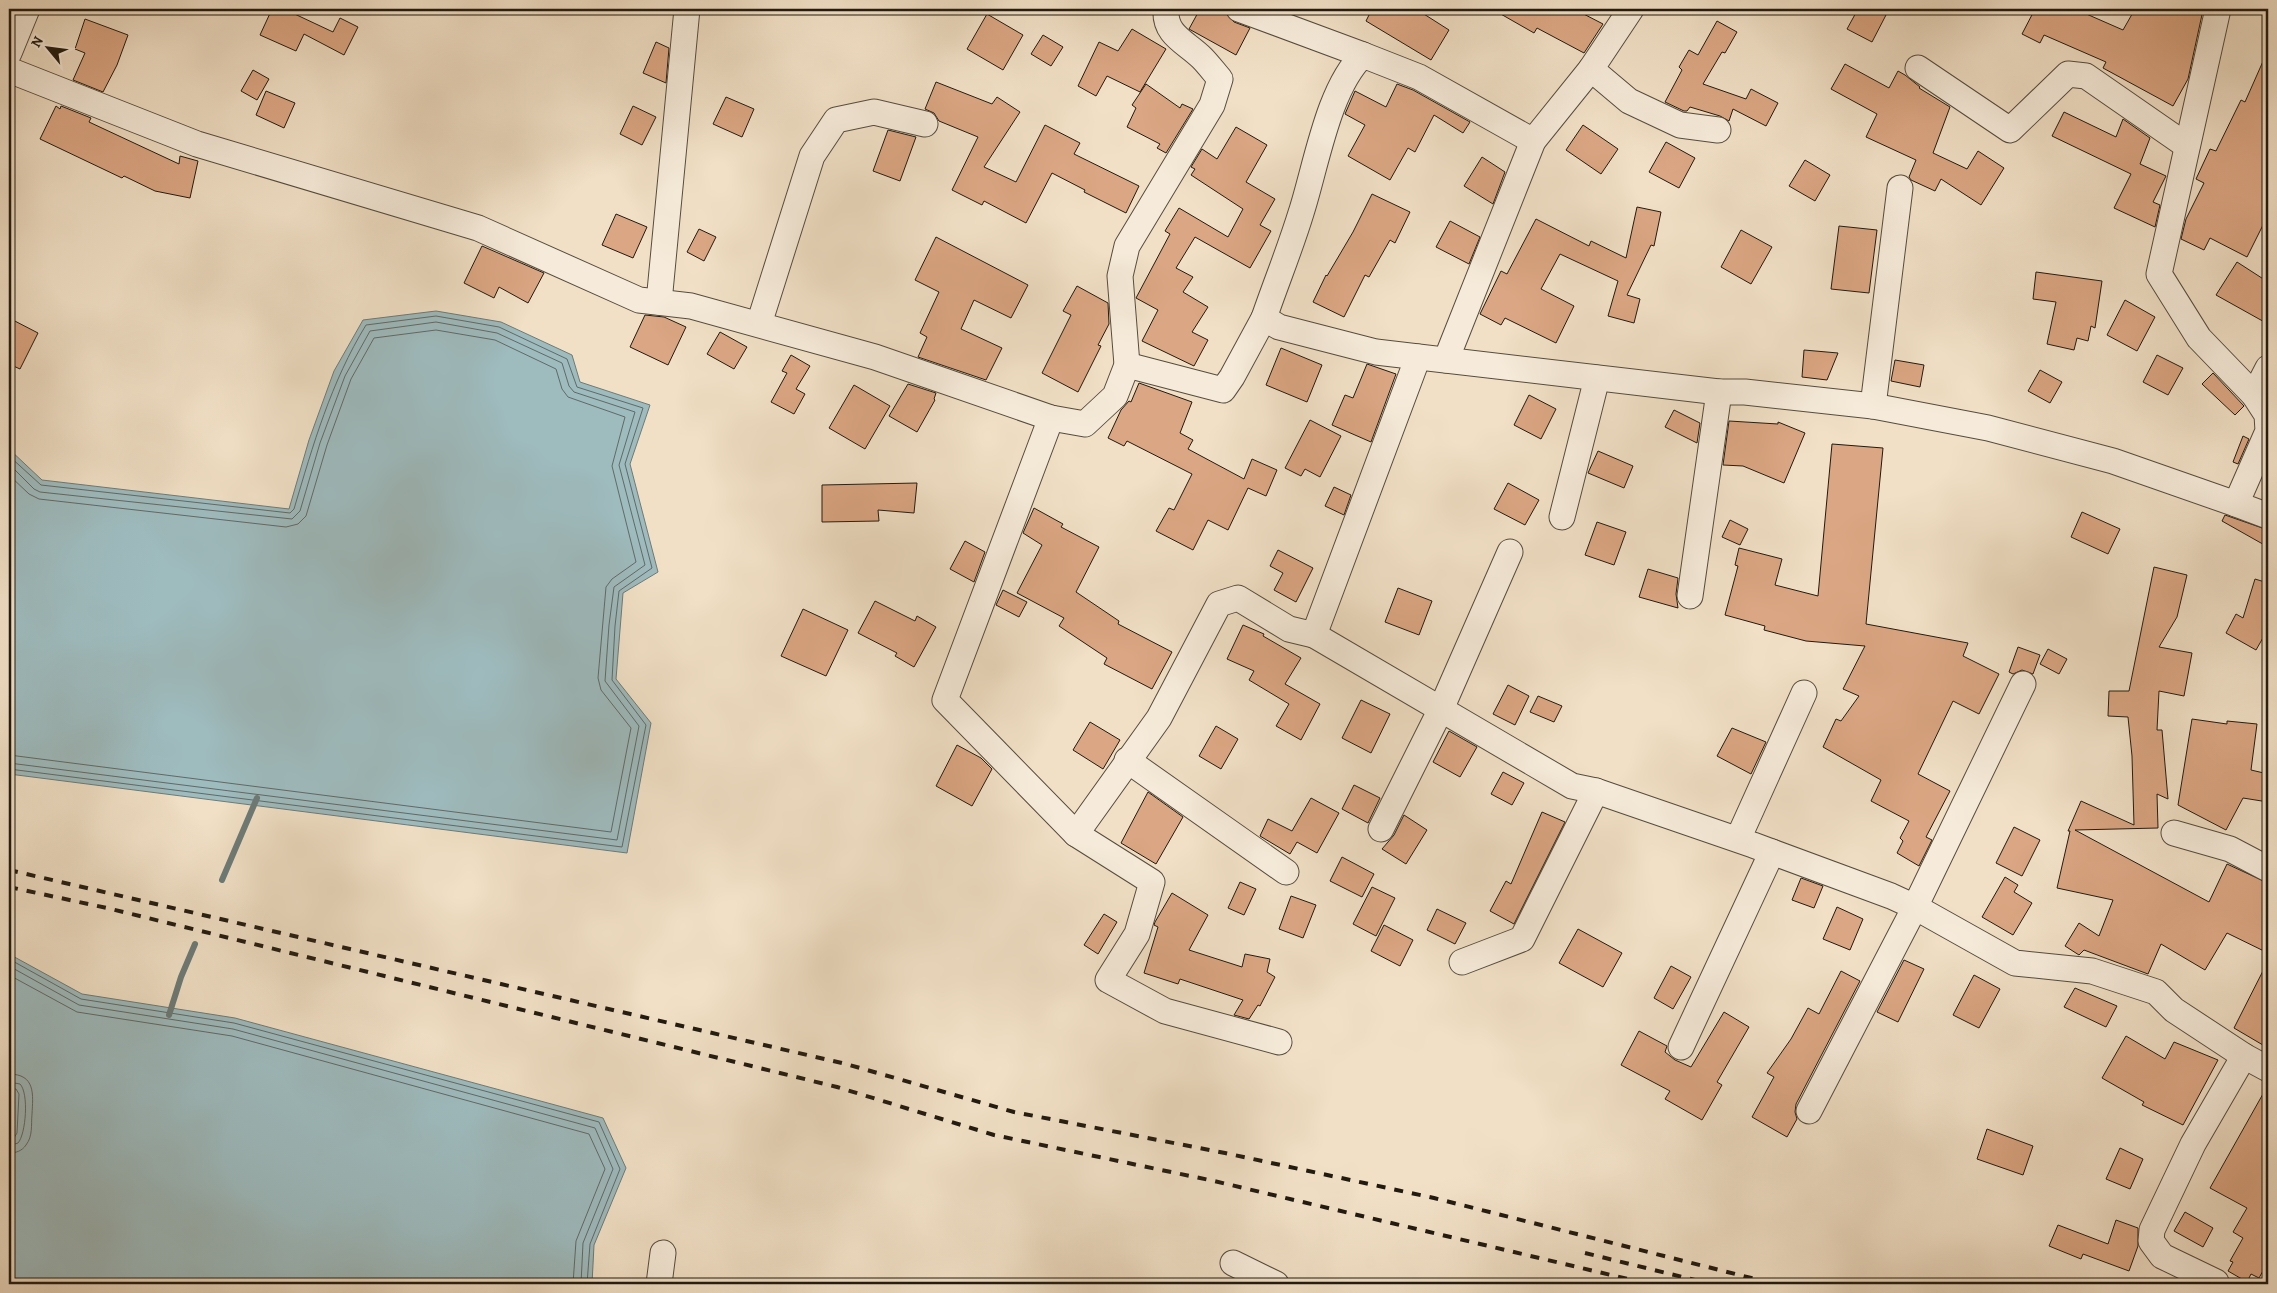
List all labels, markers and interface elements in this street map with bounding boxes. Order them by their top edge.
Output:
north arrow [22,22,72,72]
text: N [26,33,48,51]

